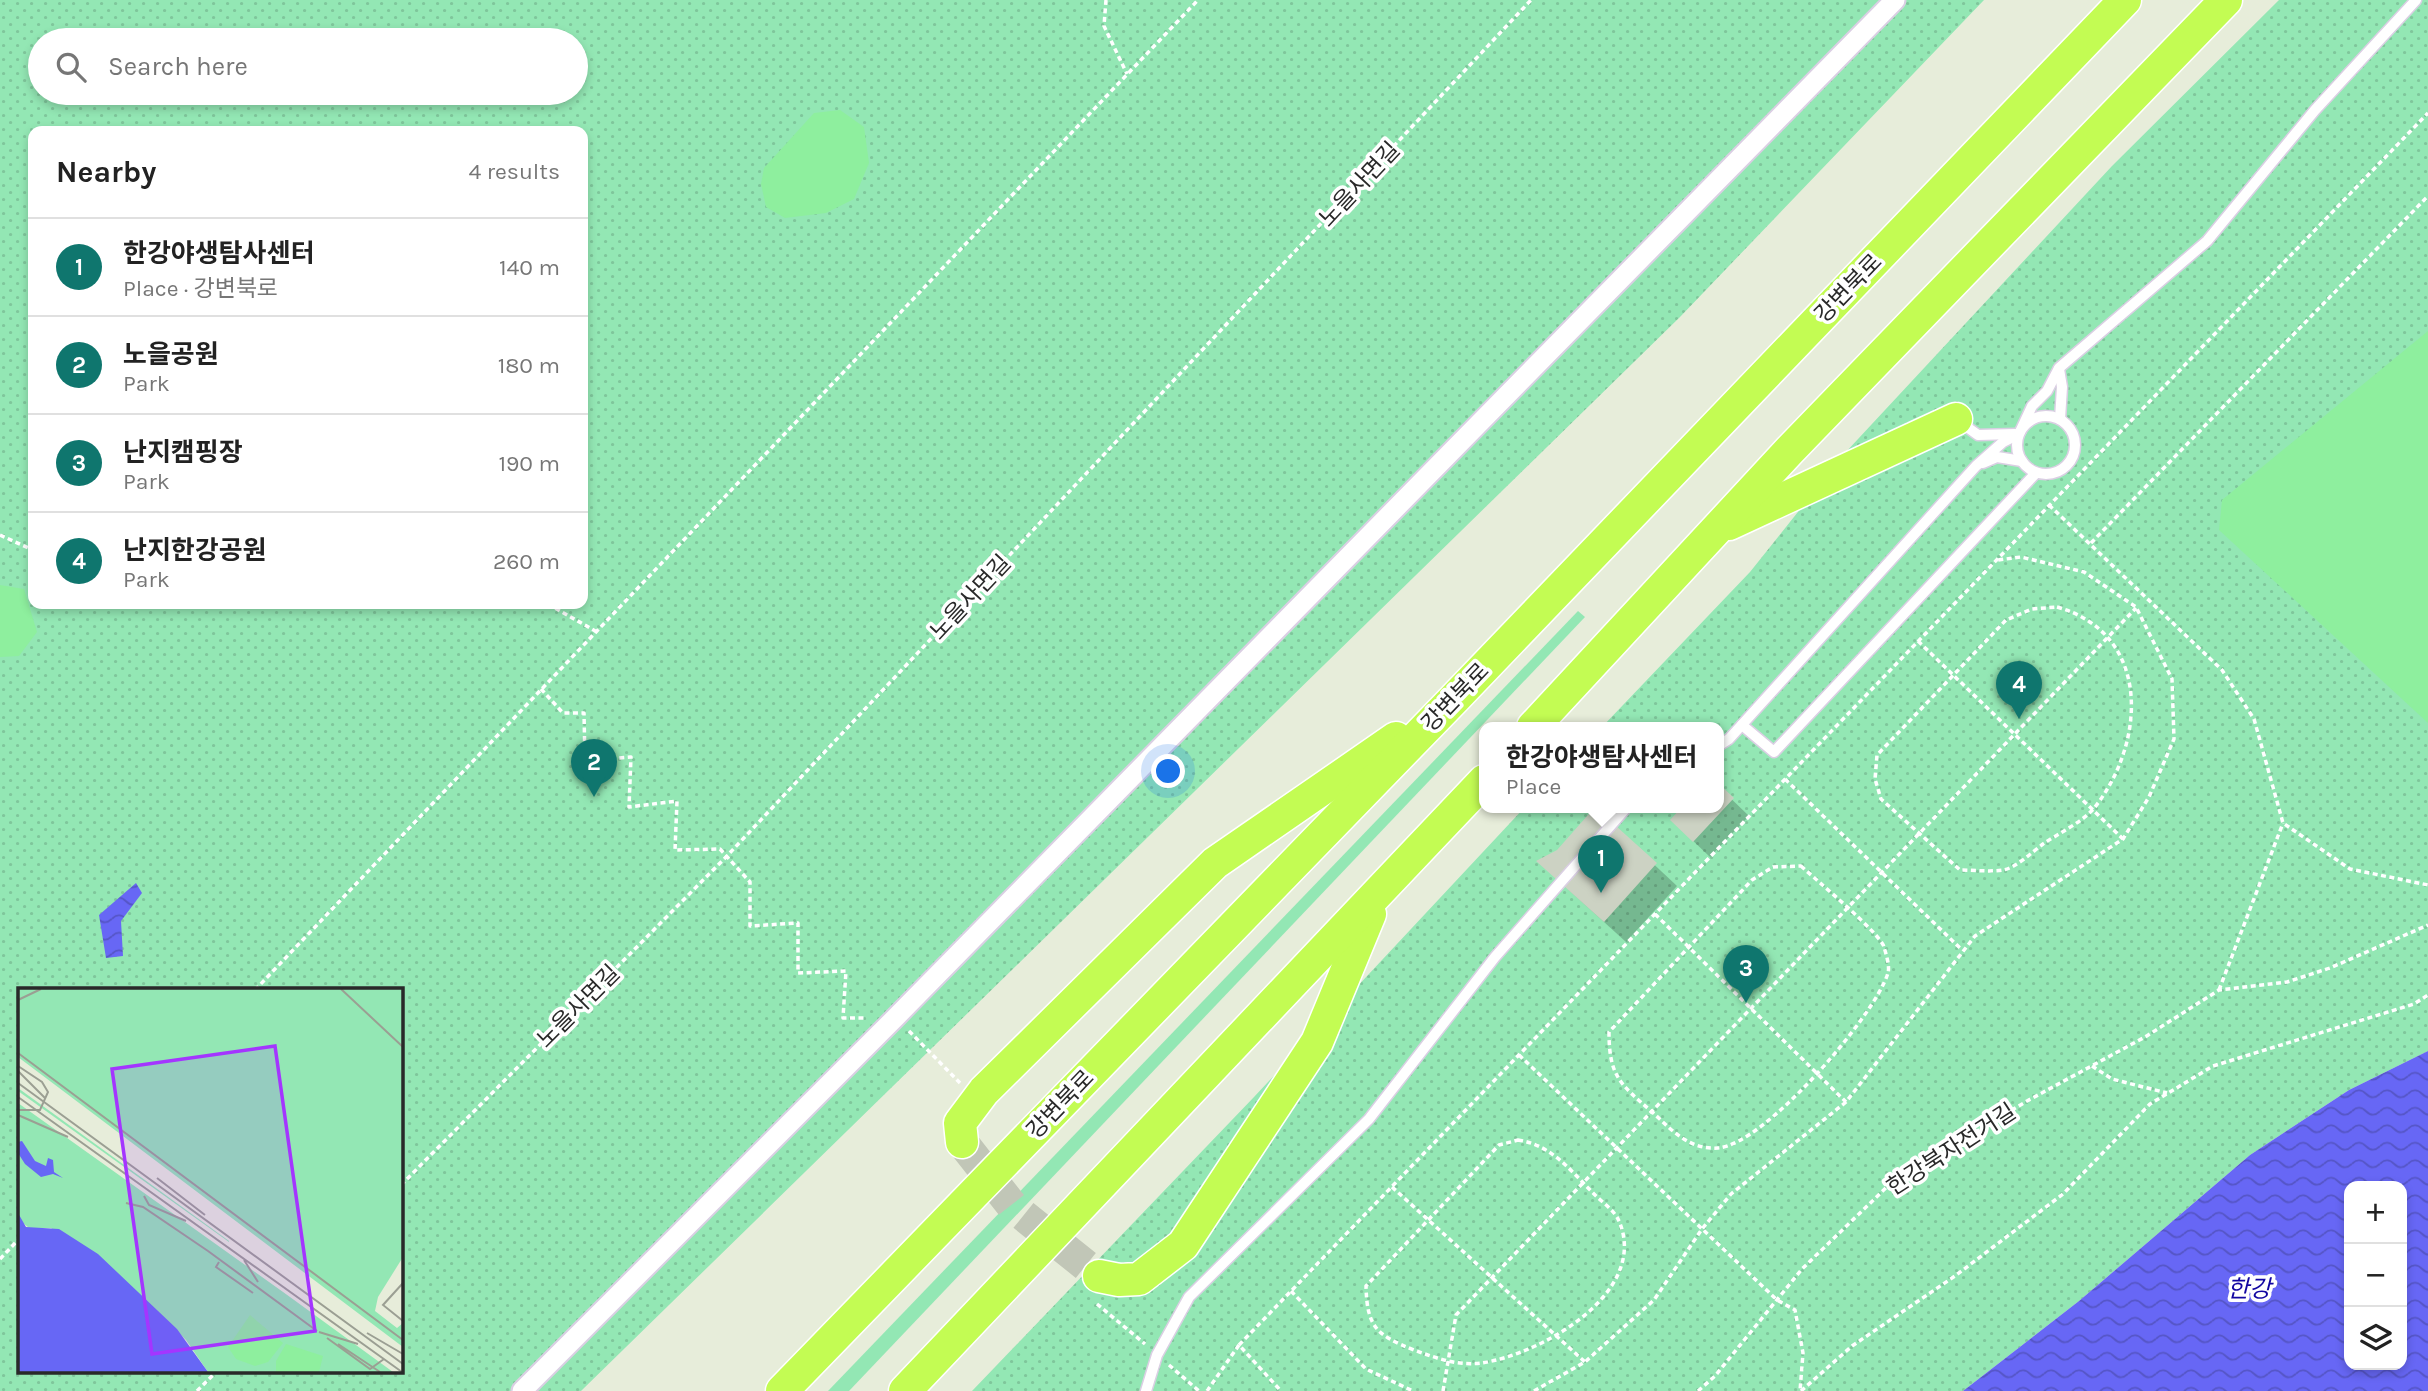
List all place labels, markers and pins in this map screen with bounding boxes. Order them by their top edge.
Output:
pin: 4 [1996,661,2042,719]
pin: 2 [571,739,617,797]
pin: 1 [1578,835,1624,893]
pin: 3 [1723,945,1769,1003]

